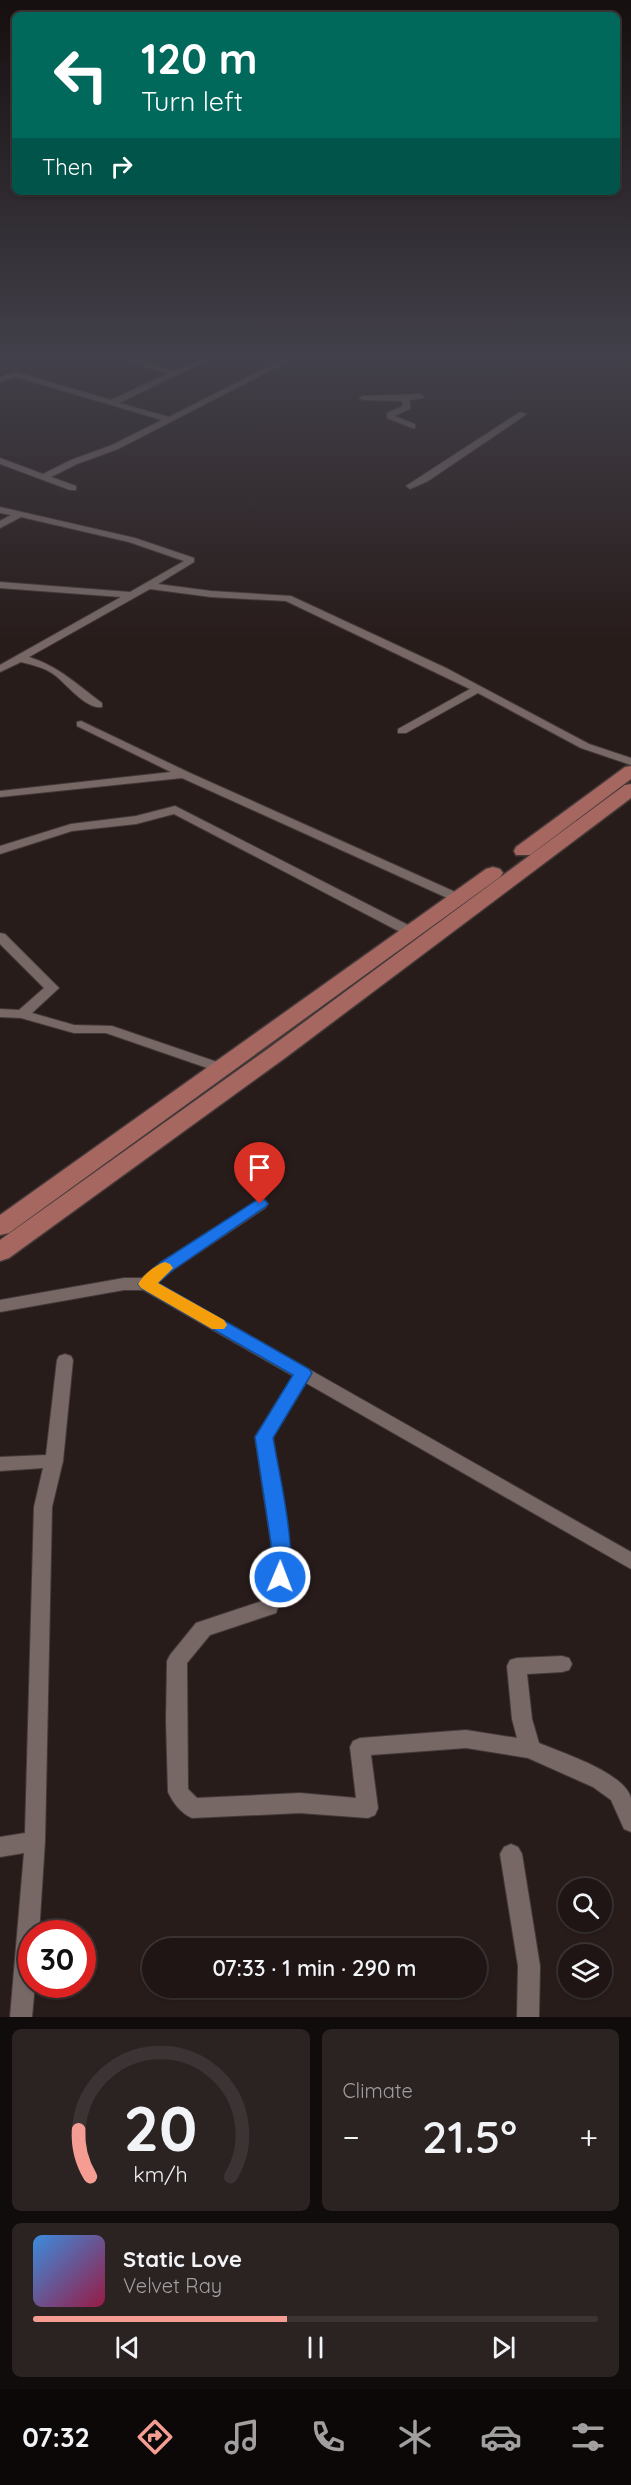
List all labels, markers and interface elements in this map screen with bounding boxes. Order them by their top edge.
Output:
text: 120 m [141,32,258,85]
icon: left [42,36,120,114]
text: Turn left [141,84,243,118]
icon: right [105,150,138,183]
text: Then [42,153,93,181]
pin [234,1142,285,1204]
icon: arrive [243,1151,276,1184]
position arrow [248,1545,312,1609]
map controls [558,1878,612,1998]
button: search [558,1878,612,1932]
speed limit sign: 30 [18,1920,96,1998]
button: layers [558,1944,612,1998]
text: 07:33 · 1 min · 290 m [212,1954,417,1982]
text: Climate [343,2078,413,2103]
text: 20 [124,2089,198,2167]
text: 21.5° [422,2108,517,2164]
text: − [343,2116,360,2157]
text: + [579,2116,598,2157]
text: km/h [134,2161,188,2187]
text: Static Love [123,2245,242,2273]
text: Velvet Ray [123,2273,222,2298]
icon: previous [111,2331,144,2364]
icon: pause [299,2331,332,2364]
icon: next [487,2331,520,2364]
icon: directions [134,2416,176,2458]
icon: music [221,2416,263,2458]
icon: phone [307,2416,349,2458]
icon: climate [394,2416,436,2458]
icon: car [480,2416,522,2458]
icon: filters [567,2416,609,2458]
text: 07:32 [22,2420,90,2454]

